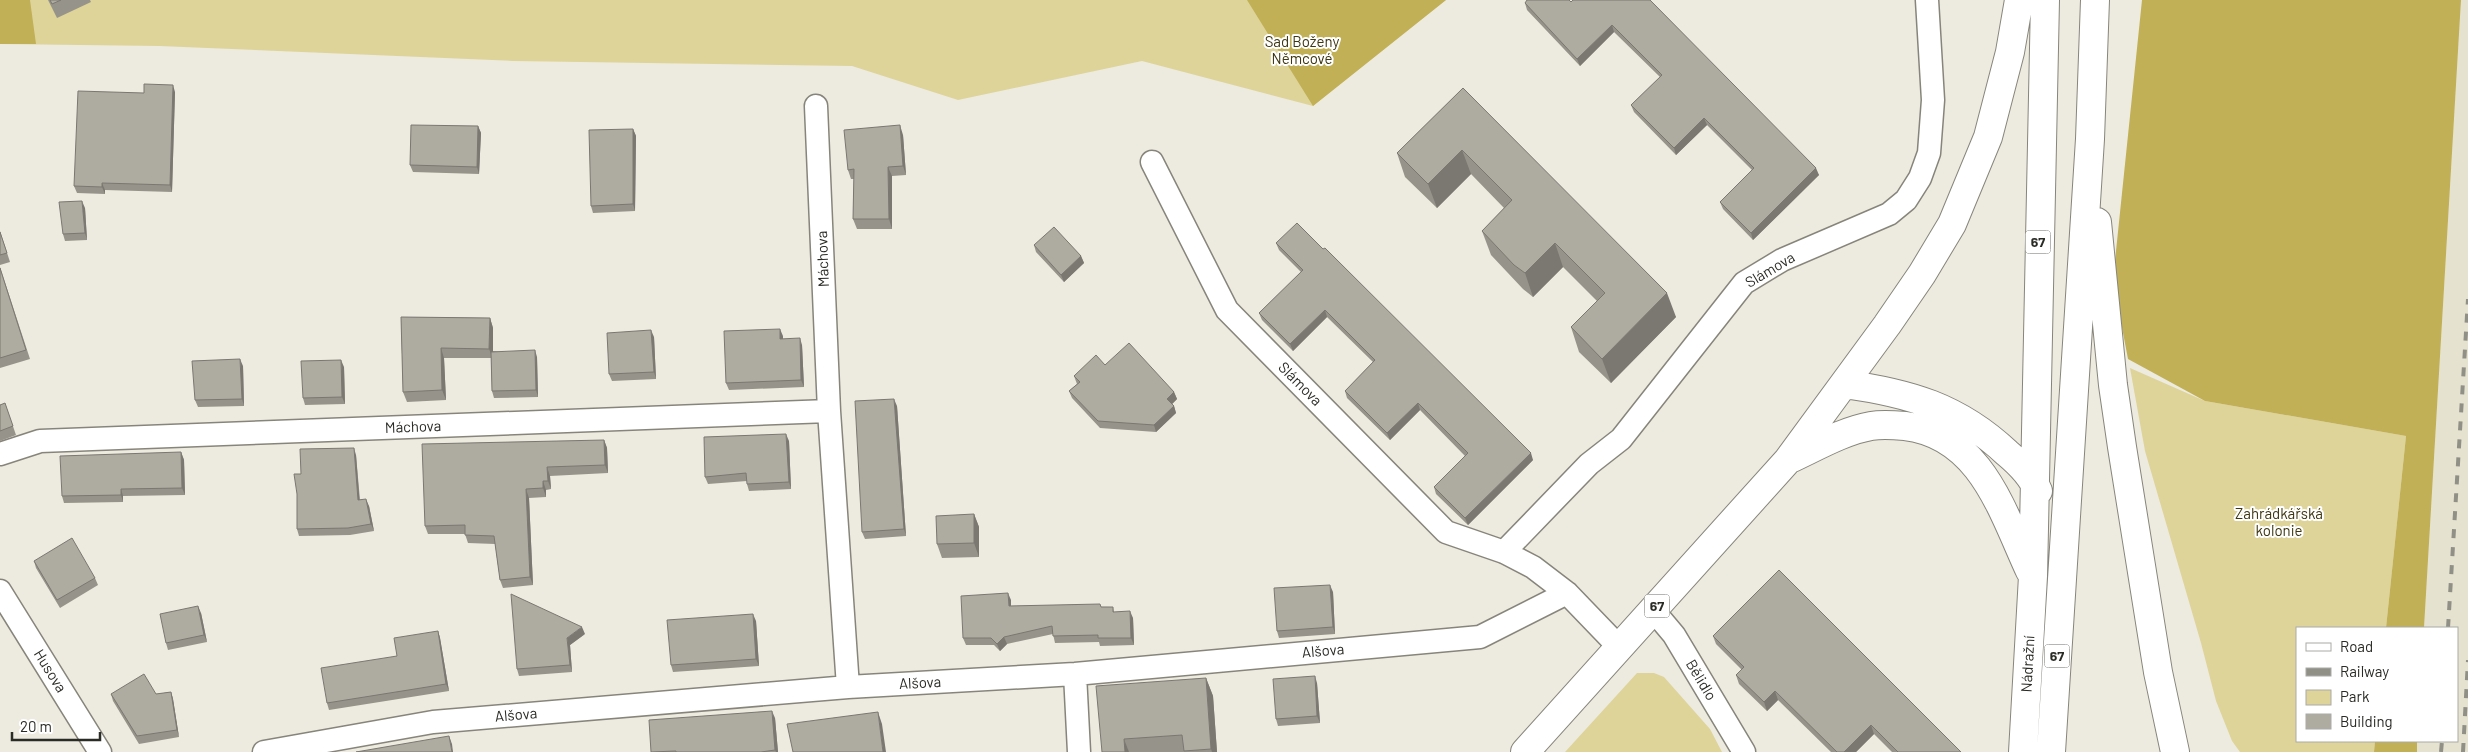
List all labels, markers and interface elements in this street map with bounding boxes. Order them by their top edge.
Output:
park label: Sad Boženy Němcové [1265,32,1339,67]
street label: Máchova [812,230,832,288]
road number: 67 [2026,230,2050,253]
street label: Slámova [1741,247,1798,291]
street label: Slámova [1275,358,1326,409]
street label: Máchova [384,416,442,436]
park label: Zahrádkářská kolonie [2235,504,2323,539]
road number: 67 [1644,594,1670,618]
legend [2296,627,2458,742]
street label: Nádražní [2017,635,2037,693]
text: Road [2340,637,2373,655]
street label: Alšova [1301,639,1345,661]
road number: 67 [2044,644,2070,668]
street label: Husova [31,646,71,695]
street label: Bělidlo [1683,656,1721,703]
text: Railway [2340,662,2389,680]
street label: Alšova [898,672,942,692]
text: Park [2340,687,2370,705]
street label: Alšova [494,703,538,725]
scale bar [12,710,100,742]
text: Building [2340,712,2393,730]
text: 20 m [20,717,52,735]

